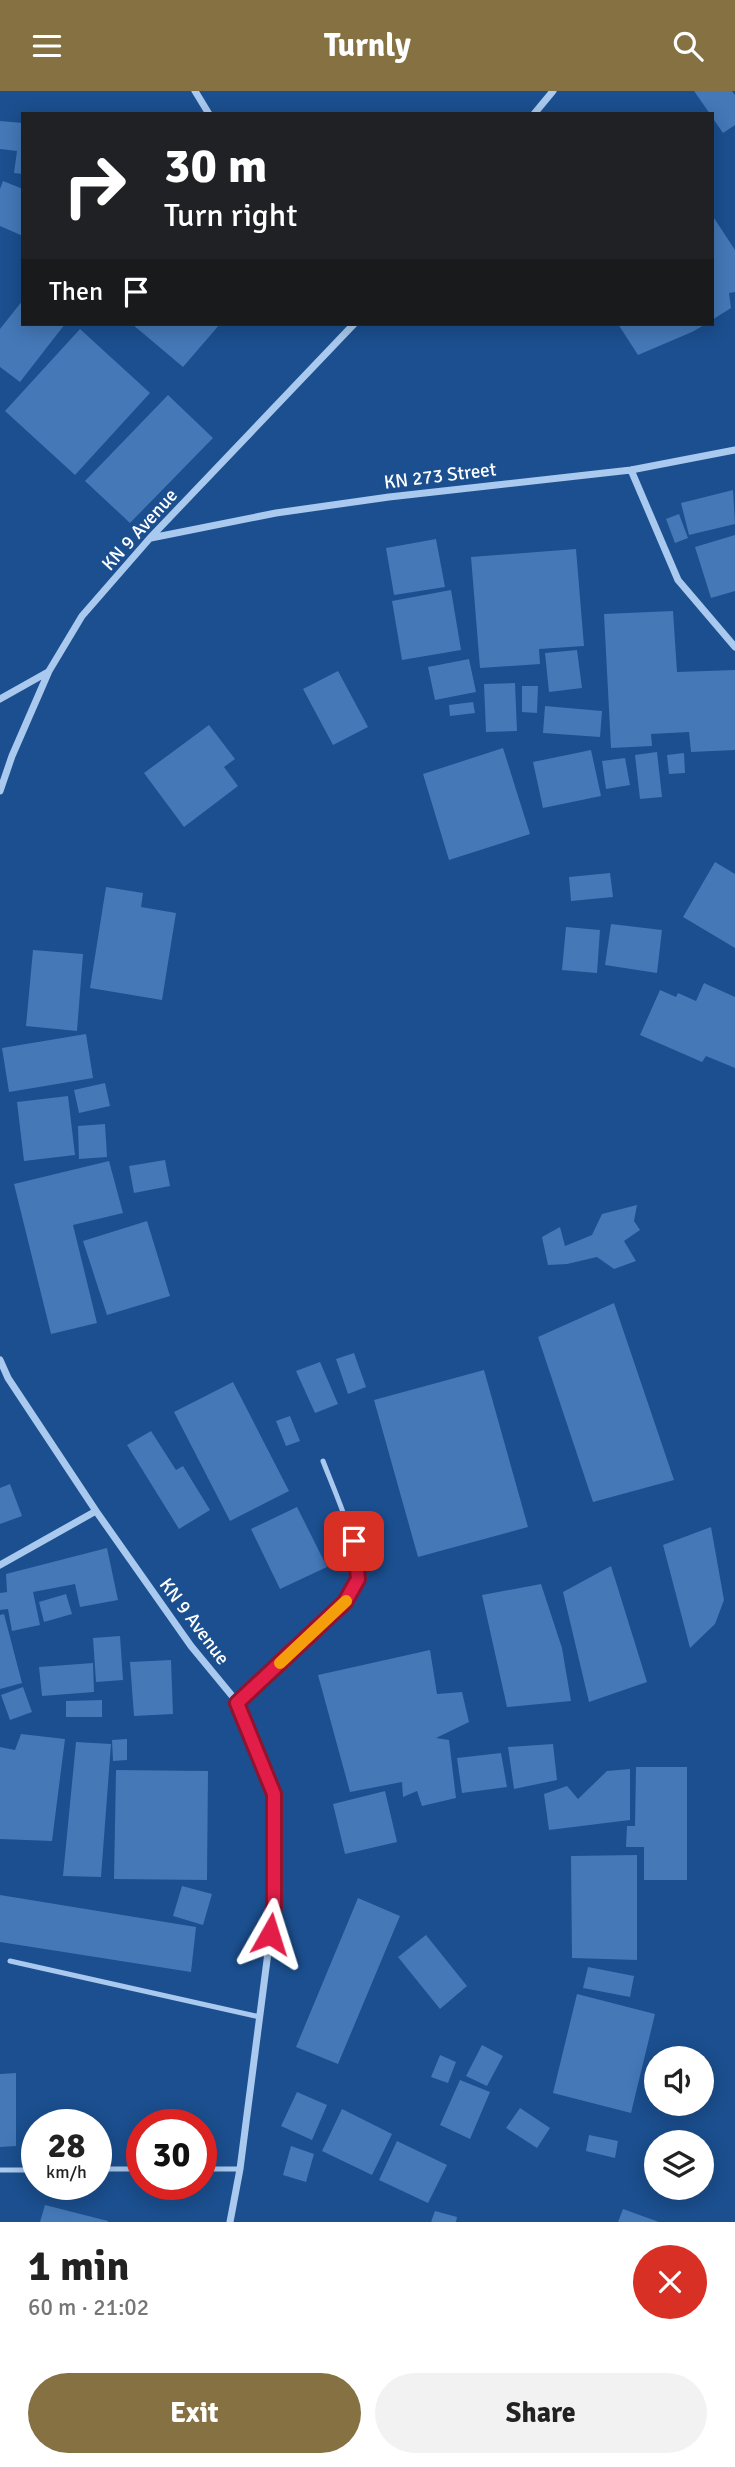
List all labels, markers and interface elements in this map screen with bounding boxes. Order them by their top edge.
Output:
text: Turnly [324,26,411,65]
icon: menu [28,27,66,65]
icon: search [669,27,707,65]
text: 30 m [164,136,267,196]
icon: right [49,140,140,231]
text: Turn right [164,196,297,235]
icon: arrive [117,273,155,311]
text: Then [49,276,103,308]
street label: KN 273 Street [383,457,498,495]
street label: KN 9 Avenue [97,484,183,576]
pin [324,1511,384,1571]
icon: arrive [335,1522,373,1560]
street label: KN 9 Avenue [154,1574,235,1670]
position arrow [233,1897,307,1971]
map controls [644,2046,714,2200]
button: sound [644,2046,714,2116]
speed limit sign: 30 [126,2109,217,2200]
text: 28 [48,2124,85,2167]
button: layers [644,2130,714,2200]
text: km/h [46,2161,87,2183]
text: 1 min [28,2241,129,2292]
button: close [633,2245,707,2319]
text: 60 m · 21:02 [28,2293,149,2322]
button: Exit [28,2373,361,2453]
button: Share [375,2373,707,2453]

